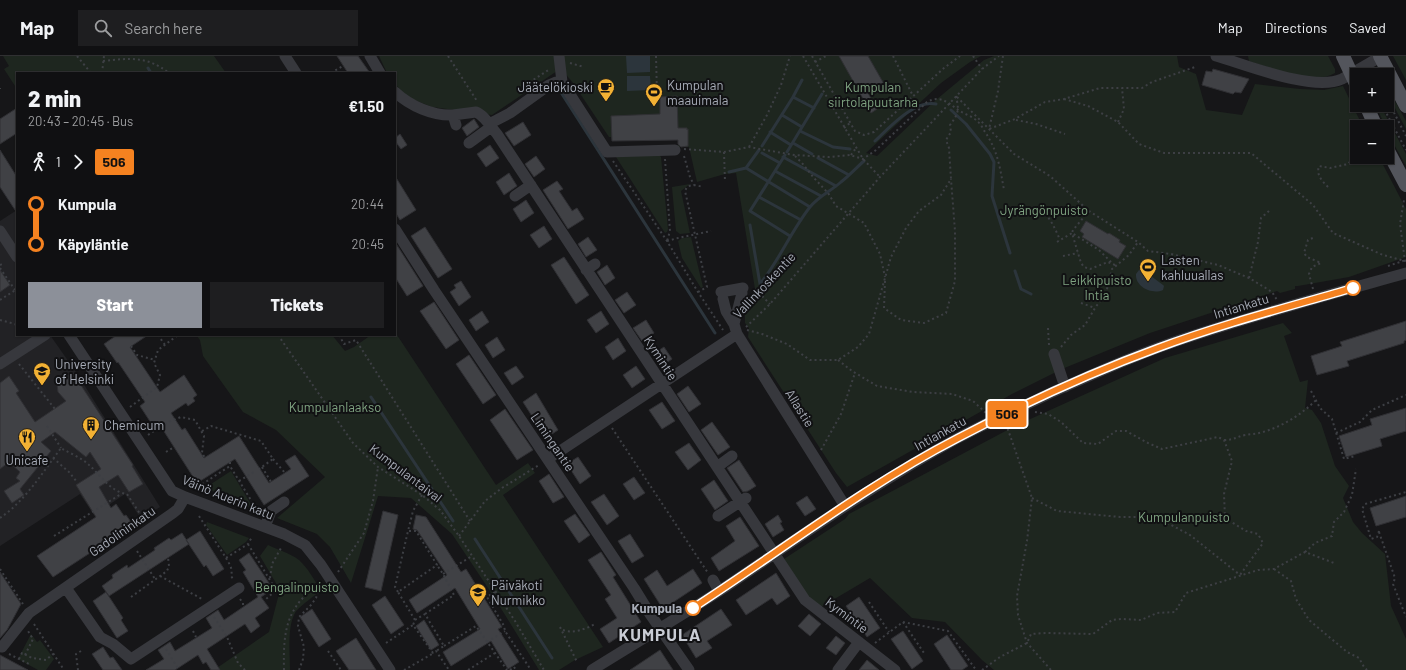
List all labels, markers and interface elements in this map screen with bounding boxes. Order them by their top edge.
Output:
search box [78,10,358,46]
text: Map [20,16,54,39]
icon: search [92,17,114,39]
text: Search here [124,19,202,37]
text: Map [1218,19,1243,36]
text: Directions [1265,19,1327,36]
text: Saved [1349,19,1386,36]
map controls [1350,68,1394,164]
button: + [1350,68,1394,112]
cafe icon: Jäätelökioski [596,77,616,102]
place label: Kumpulan maauimala [667,77,728,108]
place label: Jäätelökioski [518,79,593,95]
park label: Kumpulan siirtolapuutarha [828,79,918,110]
sports icon: Kumpulan maauimala [644,82,664,107]
text: 2 min [28,85,81,111]
text: €1.50 [348,97,384,115]
text: 20:43 – 20:45 · Bus [28,113,133,129]
button: − [1350,120,1394,164]
icon: walk [28,151,50,173]
icon: forward [67,151,89,173]
text: 506 [103,153,126,170]
text: 1 [56,154,61,170]
text: Kumpula [58,195,116,213]
text: 20:44 [351,196,384,212]
park label: Jyrängönpuisto [1000,202,1088,218]
text: Käpyläntie [58,235,129,253]
text: 20:45 [351,236,384,252]
street label: Vallinkoskentie [729,249,799,321]
place label: Lasten kahluuallas [1161,252,1224,283]
sports icon: Lasten kahluuallas [1138,257,1158,282]
park label: Leikkipuisto Intia [1062,272,1132,303]
unlabelled marker [1345,280,1361,296]
button: Start [28,282,202,328]
button: Tickets [210,282,384,328]
street label: Intiankatu [1212,290,1270,322]
street label: Kymintie [641,333,681,383]
place label: University of Helsinki [55,356,114,387]
school or university icon: University of Helsinki [32,361,52,386]
street label: Allastie [782,386,818,430]
park label: Kumpulanlaakso [289,399,381,415]
line badge: 506 [984,401,1030,427]
text: 506 [995,405,1019,422]
street label: Limingantie [528,410,579,474]
street label: Intiankatu [911,412,969,454]
building icon: Chemicum [81,415,101,440]
place label: Chemicum [104,417,164,433]
restaurant icon: Unicafe [17,427,37,452]
street label: Kumpulantaival [367,440,445,506]
place label: Unicafe [5,452,49,468]
street label: Väinö Auerin katu [180,471,276,523]
street label: Gadolininkatu [86,502,158,560]
park label: Kumpulanpuisto [1138,509,1230,525]
place label: Päiväkoti Nurmikko [491,577,545,608]
park label: Bengalinpuisto [255,579,339,595]
school or university icon: Päiväkoti Nurmikko [468,582,488,607]
street label: Kymintie [822,594,872,636]
place label: Kumpula [631,600,682,616]
marker: Kumpula [685,600,701,616]
district label: KUMPULA [619,624,701,644]

